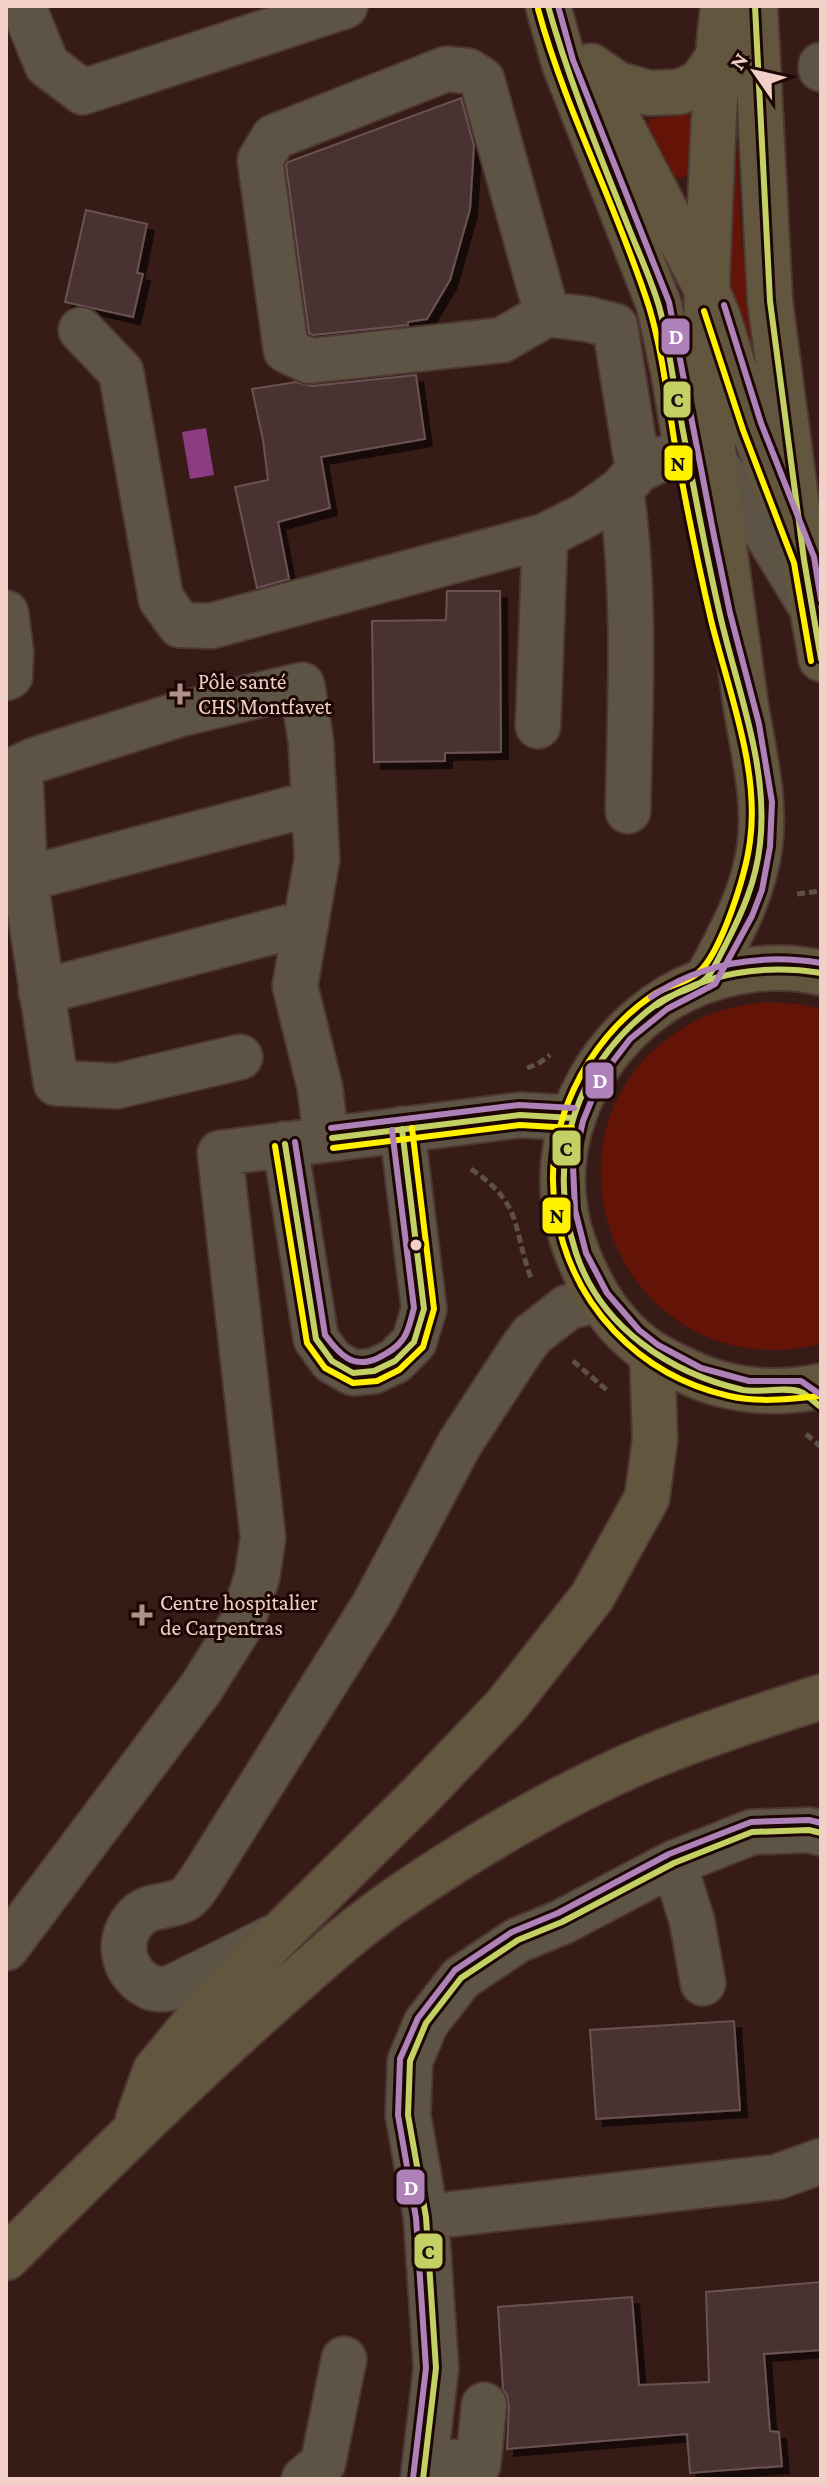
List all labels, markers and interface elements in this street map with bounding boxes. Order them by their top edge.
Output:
north arrow [715,32,795,112]
text: N [724,48,753,74]
line badge: D [660,317,691,356]
text: D [668,324,684,349]
line badge: C [662,380,692,419]
text: C [670,387,684,412]
line badge: N [663,444,694,482]
text: N [671,451,686,476]
place label: Pôle santé CHS Montfavet [198,669,332,719]
marker: Pôle santé CHS Montfavet [169,683,191,705]
line badge: D [584,1061,615,1100]
text: D [592,1068,608,1093]
line badge: C [551,1129,582,1167]
text: C [559,1136,573,1161]
line badge: N [541,1196,572,1235]
text: N [550,1203,565,1228]
unlabelled marker [408,1237,424,1253]
place label: Centre hospitalier de Carpentras [160,1590,318,1640]
marker: Centre hospitalier de Carpentras [131,1604,153,1626]
line badge: D [395,2168,426,2206]
text: D [403,2175,419,2200]
line badge: C [413,2232,444,2270]
text: C [421,2239,435,2264]

